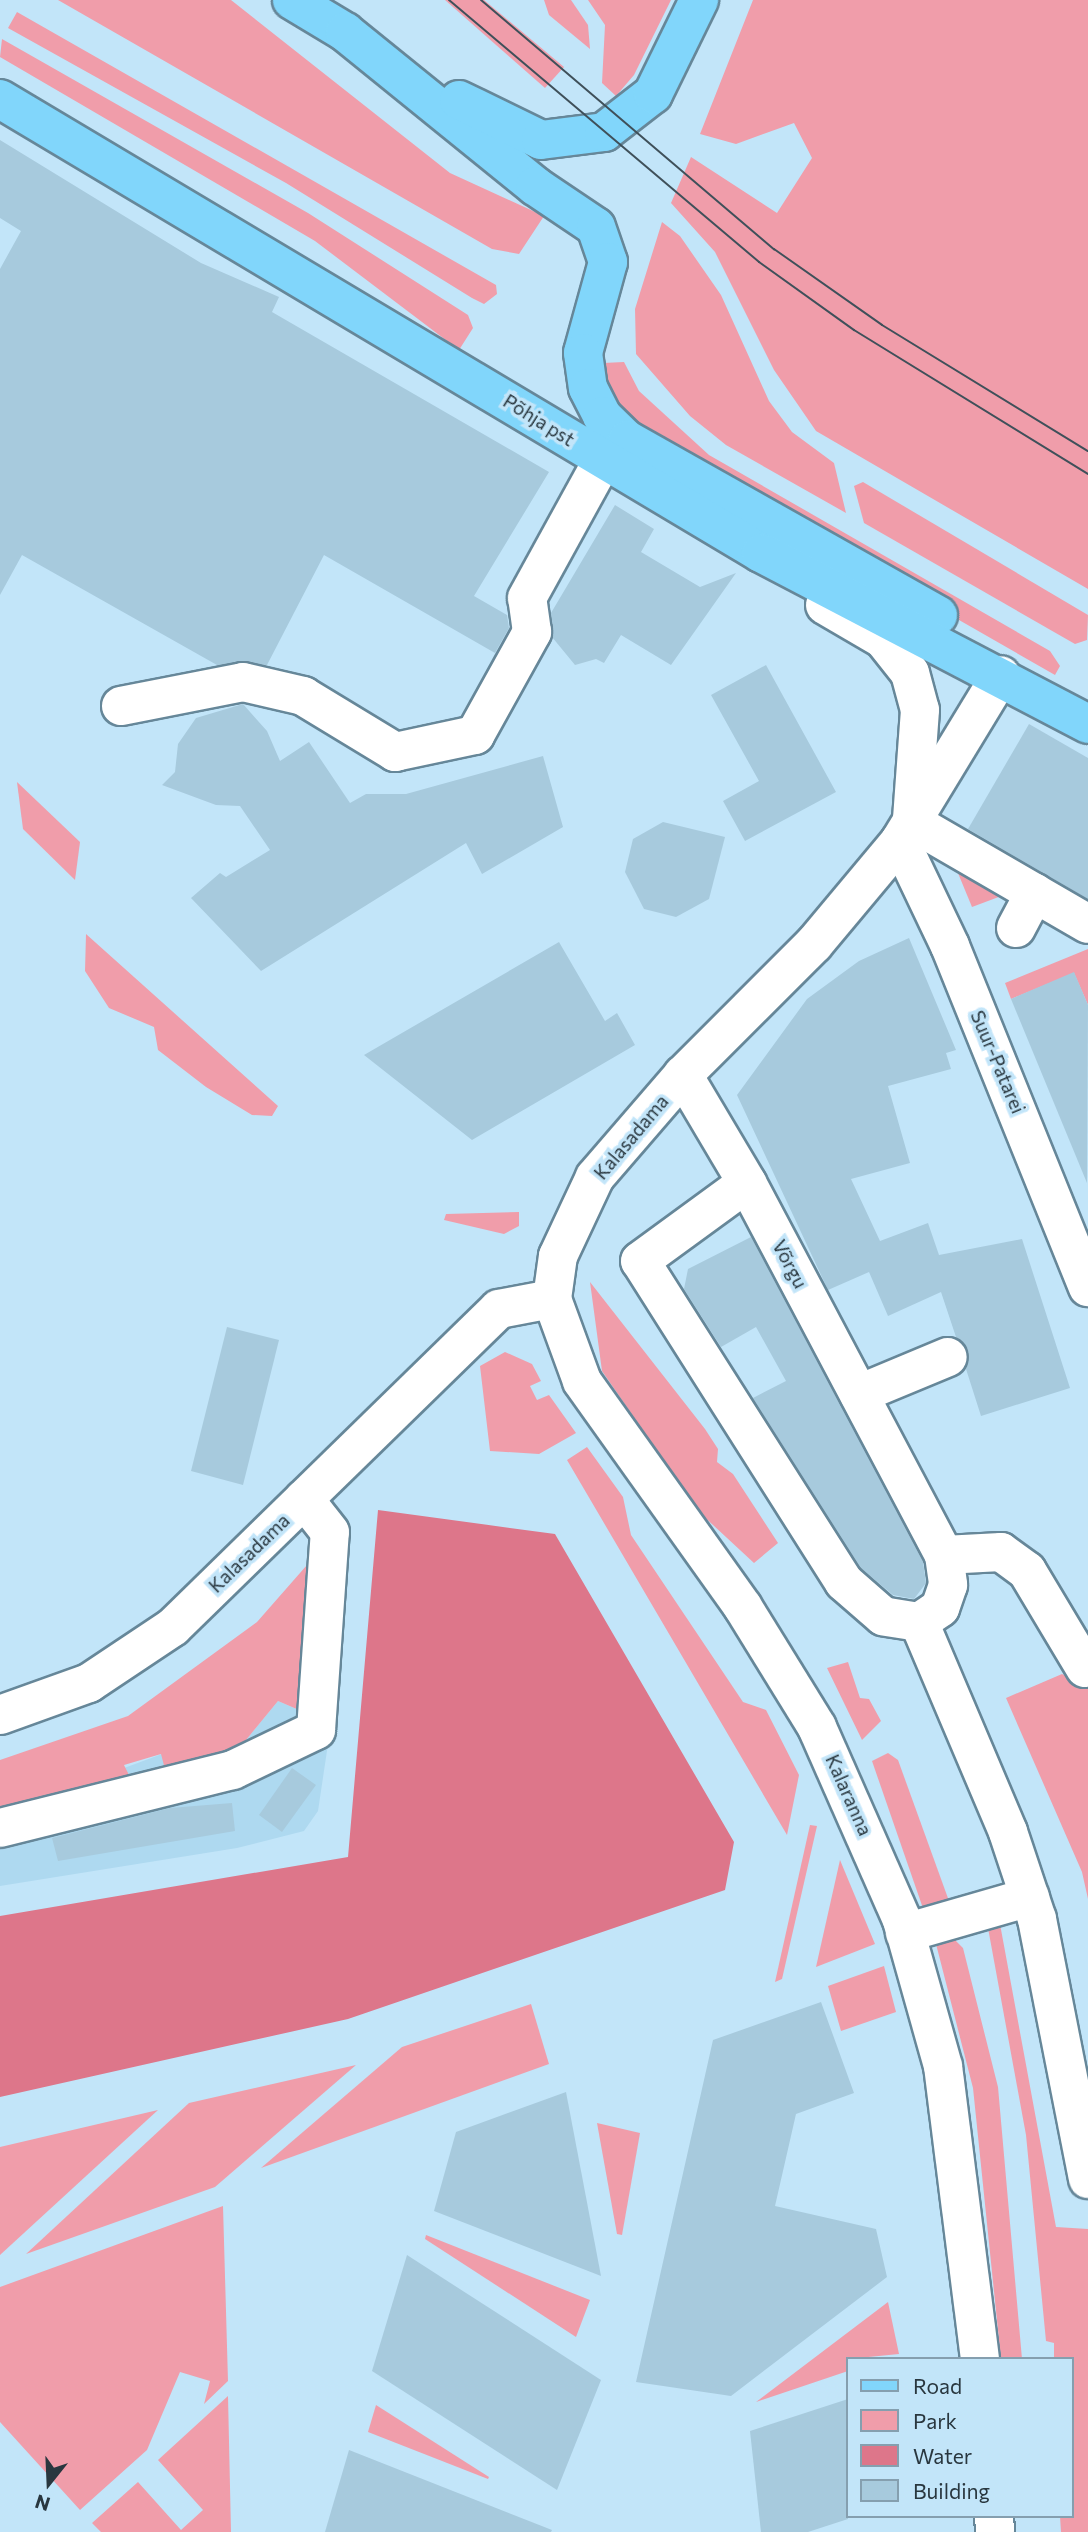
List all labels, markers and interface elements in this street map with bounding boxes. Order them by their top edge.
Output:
street label: Põhja pst [499,389,579,451]
street label: Suur-Patarei [966,1007,1030,1117]
street label: Kalasadama [589,1090,673,1184]
street label: Võrgu [768,1236,812,1292]
street label: Kalasadama [204,1509,294,1597]
street label: Kalaranna [821,1751,877,1839]
legend [846,2357,1074,2518]
text: Road [913,2373,962,2398]
text: Park [913,2408,957,2433]
text: Water [913,2443,972,2468]
north arrow [14,2448,84,2518]
text: Building [913,2478,990,2503]
text: N [32,2490,53,2517]

